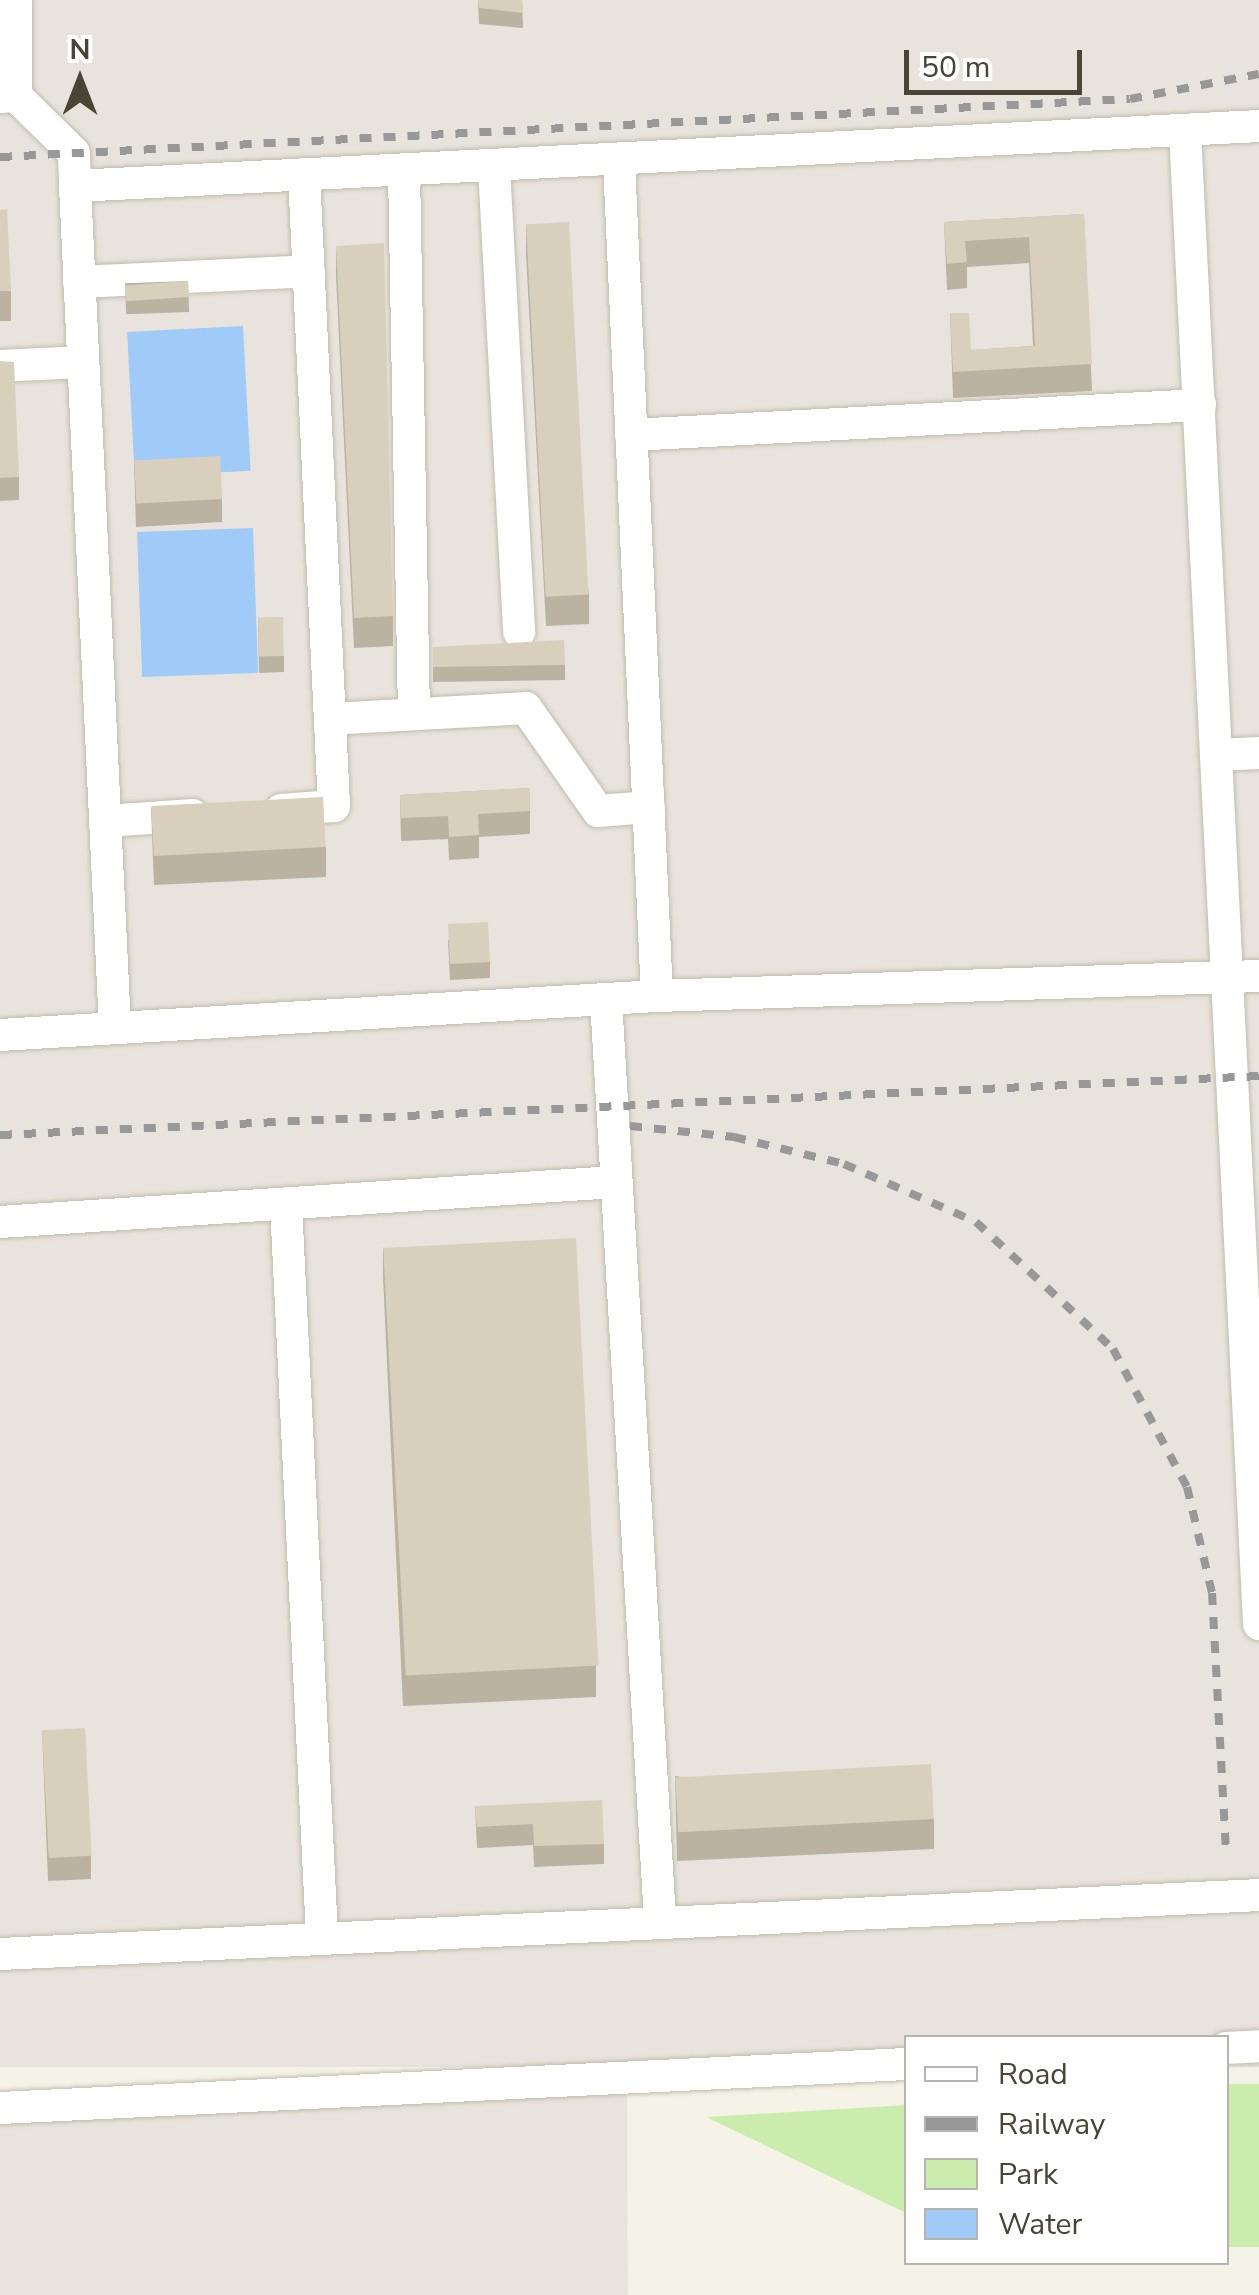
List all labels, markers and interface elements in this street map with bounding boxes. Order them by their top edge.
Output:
north arrow [30,30,130,130]
scale bar [909,30,1086,92]
text: N [70,31,90,69]
text: 50 m [921,47,990,88]
legend [904,2035,1229,2265]
text: Road [998,2054,1068,2095]
text: Railway [998,2104,1106,2145]
text: Park [998,2154,1058,2195]
text: Water [998,2204,1082,2245]

